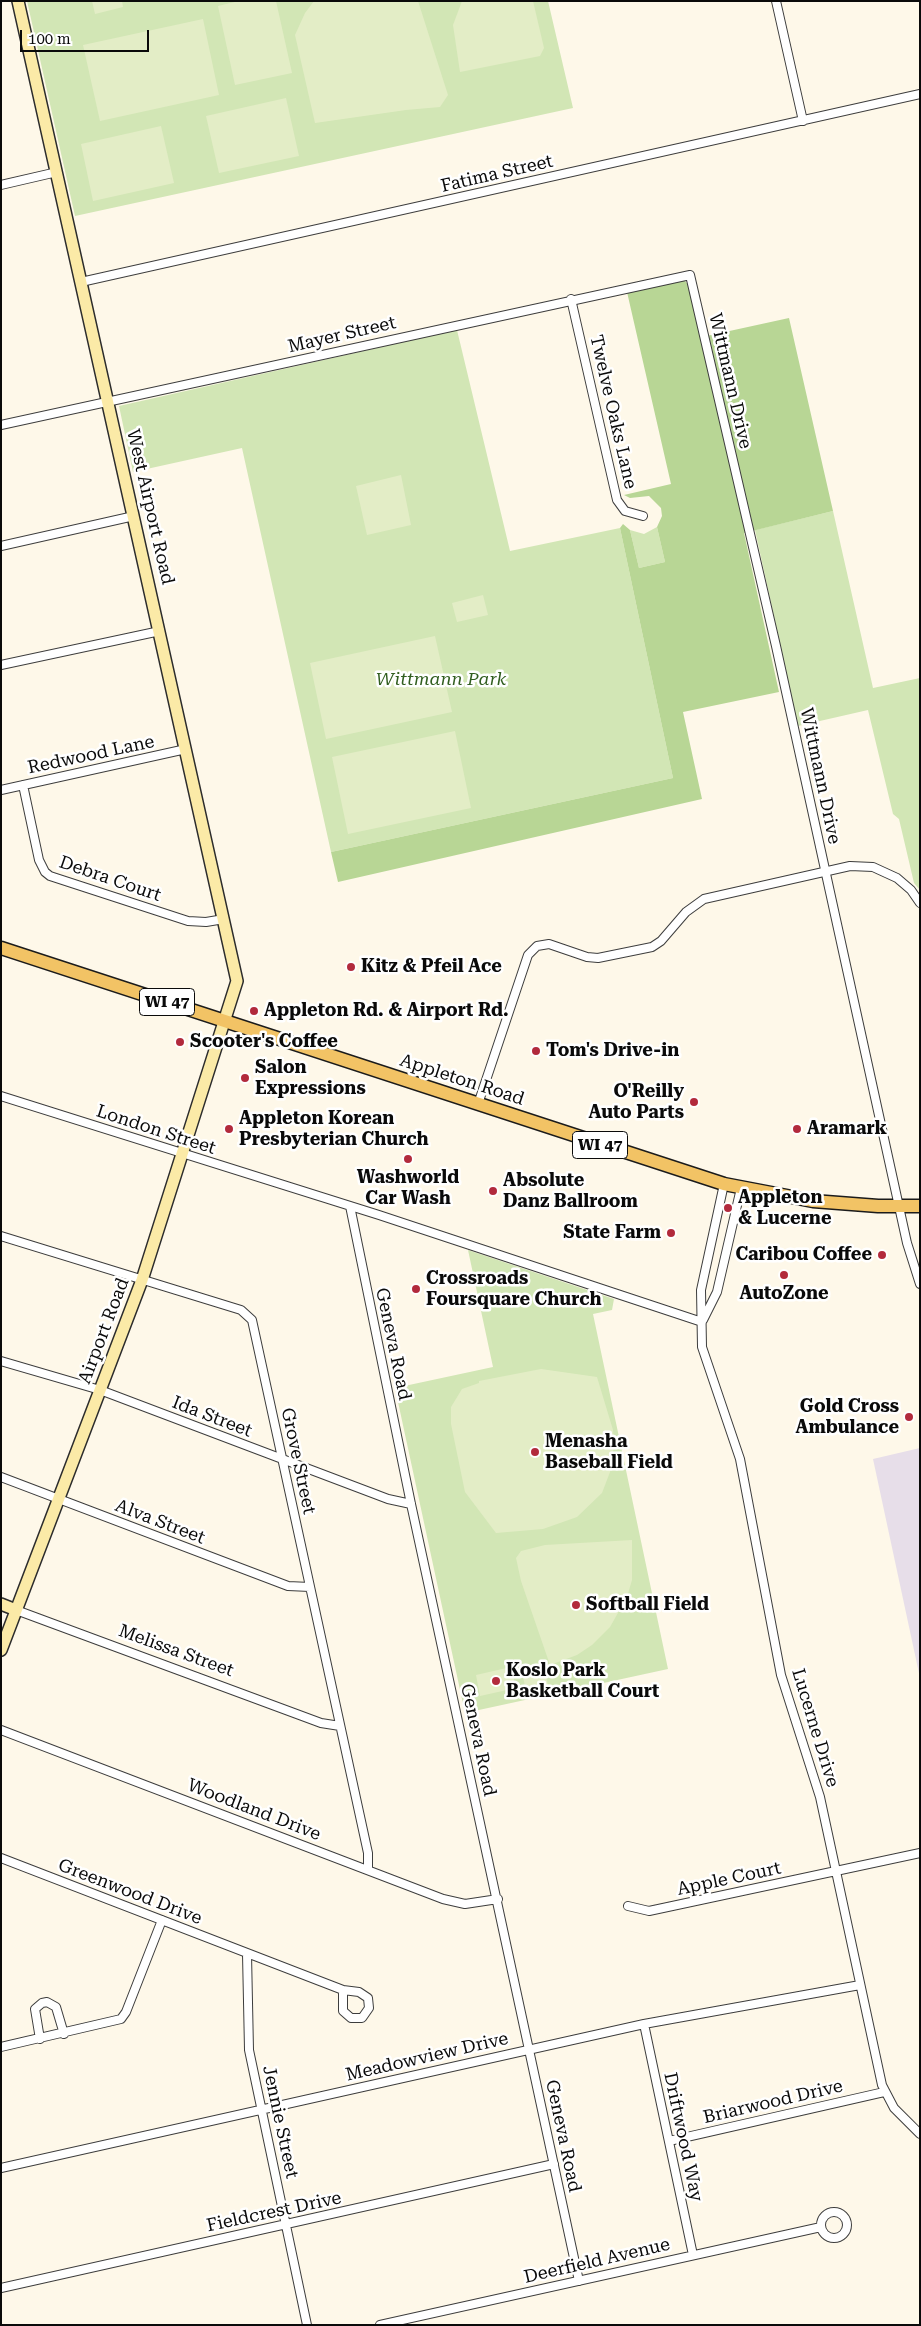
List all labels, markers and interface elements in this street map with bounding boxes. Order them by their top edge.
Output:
scale bar [22,20,151,52]
text: 100 m [28,30,71,48]
street label: Fatima Street [439,151,555,197]
street label: Wittmann Drive [704,311,756,451]
street label: Mayer Street [286,312,398,358]
street label: Twelve Oaks Lane [585,333,641,491]
street label: West Airport Road [122,427,178,587]
park label: Wittmann Park [376,669,506,691]
street label: Wittmann Drive [795,706,845,846]
street label: Redwood Lane [26,731,156,779]
street label: Debra Court [56,851,164,907]
place label: Kitz & Pfeil Ace [361,956,502,978]
marker: Kitz & Pfeil Ace [345,961,357,973]
road number: WI 47 [140,989,194,1016]
place label: Appleton Rd. & Airport Rd. [264,1000,509,1022]
marker: Appleton Rd. & Airport Rd. [248,1005,260,1017]
place label: Scooter's Coffee [190,1031,338,1053]
marker: Scooter's Coffee [174,1036,186,1048]
place label: Tom's Drive-in [546,1040,679,1062]
marker: Tom's Drive-in [530,1045,542,1057]
street label: Appleton Road [397,1050,527,1110]
place label: Salon Expressions [255,1057,366,1100]
marker: Salon Expressions [239,1072,251,1084]
place label: O'Reilly Auto Parts [588,1081,684,1124]
marker: O'Reilly Auto Parts [688,1096,700,1108]
street label: London Street [94,1101,218,1159]
place label: Appleton Korean Presbyterian Church [239,1108,429,1150]
place label: Aramark [807,1118,887,1140]
marker: Appleton Korean Presbyterian Church [223,1123,235,1135]
marker: Aramark [791,1123,803,1135]
road number: WI 47 [572,1132,628,1158]
marker: Washworld Car Wash [402,1153,414,1165]
place label: Washworld Car Wash [357,1167,459,1210]
place label: Absolute Danz Ballroom [503,1170,638,1212]
marker: Absolute Danz Ballroom [487,1185,499,1197]
place label: Appleton & Lucerne [738,1187,831,1230]
marker: Appleton & Lucerne [722,1202,734,1214]
place label: State Farm [563,1222,661,1244]
marker: State Farm [665,1227,677,1239]
place label: Caribou Coffee [735,1244,872,1266]
marker: Caribou Coffee [876,1249,888,1261]
place label: Crossroads Foursquare Church [426,1268,602,1310]
marker: AutoZone [778,1269,790,1281]
street label: Airport Road [74,1275,134,1387]
marker: Crossroads Foursquare Church [410,1283,422,1295]
place label: AutoZone [739,1283,829,1305]
street label: Geneva Road [371,1286,415,1402]
street label: Ida Street [169,1392,255,1442]
place label: Gold Cross Ambulance [795,1396,899,1438]
street label: Grove Street [276,1406,320,1516]
marker: Gold Cross Ambulance [903,1411,915,1423]
place label: Menasha Baseball Field [545,1431,673,1474]
marker: Menasha Baseball Field [529,1446,541,1458]
street label: Alva Street [112,1495,208,1549]
place label: Softball Field [586,1594,709,1616]
marker: Softball Field [570,1599,582,1611]
street label: Melissa Street [115,1620,237,1682]
place label: Koslo Park Basketball Court [506,1660,659,1702]
street label: Lucerne Drive [787,1666,843,1790]
marker: Koslo Park Basketball Court [490,1675,502,1687]
street label: Geneva Road [456,1682,500,1798]
street label: Woodland Drive [184,1775,324,1845]
street label: Greenwood Drive [55,1855,205,1929]
street label: Apple Court [675,1857,783,1901]
street label: Meadowview Drive [344,2028,510,2086]
street label: Jennie Street [258,2064,302,2180]
street label: Driftwood Way [659,2070,707,2204]
street label: Briarwood Drive [701,2075,845,2129]
street label: Geneva Road [541,2078,585,2194]
street label: Fieldcrest Drive [205,2187,343,2237]
street label: Deerfield Avenue [522,2234,672,2288]

